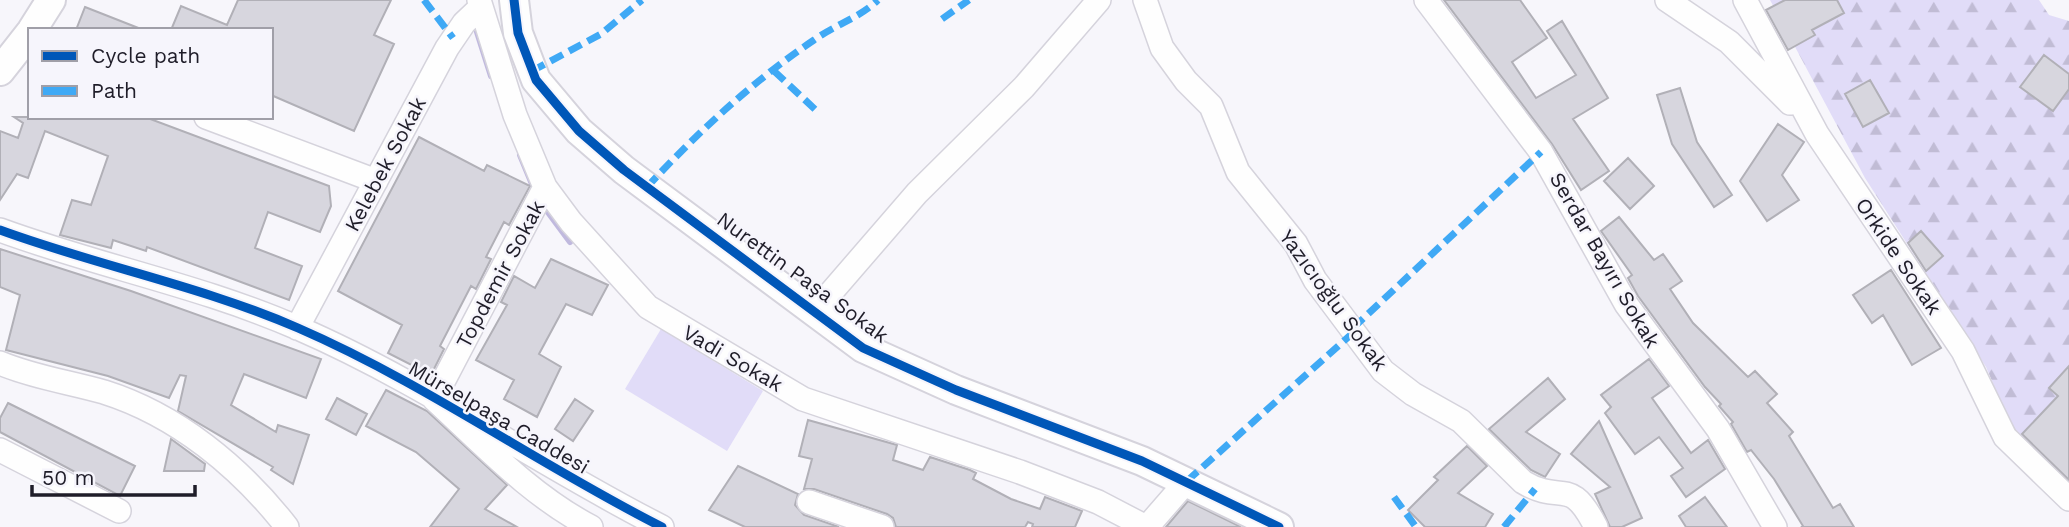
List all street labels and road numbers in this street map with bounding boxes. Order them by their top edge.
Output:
street label: Kelebek Sokak [339,92,431,236]
street label: Serdar Bayırı Sokak [1545,168,1665,352]
street label: Orkide Sokak [1851,193,1947,319]
street label: Topdemir Sokak [451,196,550,352]
street label: Nurettin Paşa Sokak [712,206,894,348]
street label: Yazıcıoğlu Sokak [1274,225,1394,375]
street label: Vadi Sokak [678,319,788,397]
street label: Mürselpaşa Caddesi [404,355,594,479]

